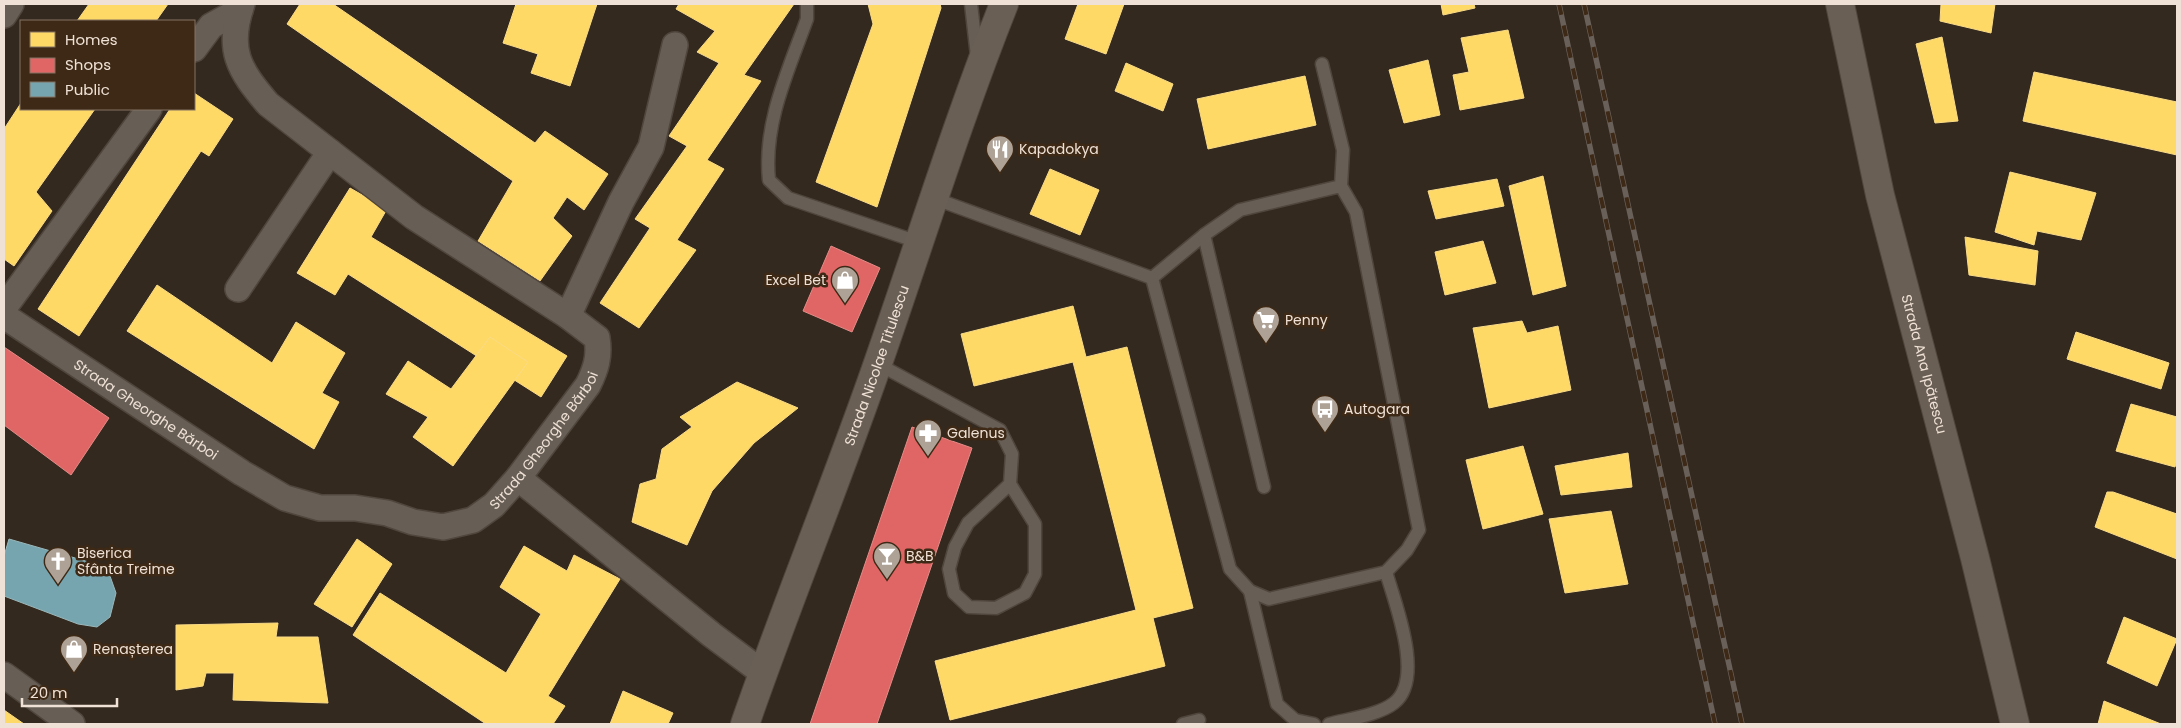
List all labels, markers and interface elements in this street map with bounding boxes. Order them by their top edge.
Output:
legend [20,20,195,110]
text: Homes [65,29,118,50]
text: Shops [65,54,111,75]
text: Public [65,79,110,100]
restaurant icon: Kapadokya [985,134,1015,173]
place label: Kapadokya [1019,139,1099,159]
shop icon: Excel Bet [830,265,860,304]
place label: Excel Bet [765,270,826,290]
street label: Strada Nicolae Titulescu [839,282,914,448]
street label: Strada Ana Ipătescu [1896,292,1952,436]
supermarket icon: Penny [1251,305,1281,344]
place label: Penny [1285,310,1328,330]
street label: Strada Gheorghe Bărboi [70,355,222,465]
street label: Strada Gheorghe Bărboi [485,368,603,514]
bus stop icon: Autogara [1310,394,1340,433]
place label: Autogara [1344,399,1410,419]
pharmacy icon: Galenus [913,418,943,457]
place label: Galenus [947,423,1005,443]
bar icon: B&B [872,541,902,580]
place label: Biserica Sfânta Treime [77,543,175,579]
church icon: Biserica Sfânta Treime [43,546,73,585]
place label: B&B [906,546,934,566]
shop icon: Renașterea [59,634,89,673]
place label: Renașterea [93,639,173,659]
scale bar [22,676,118,708]
text: 20 m [30,682,68,703]

